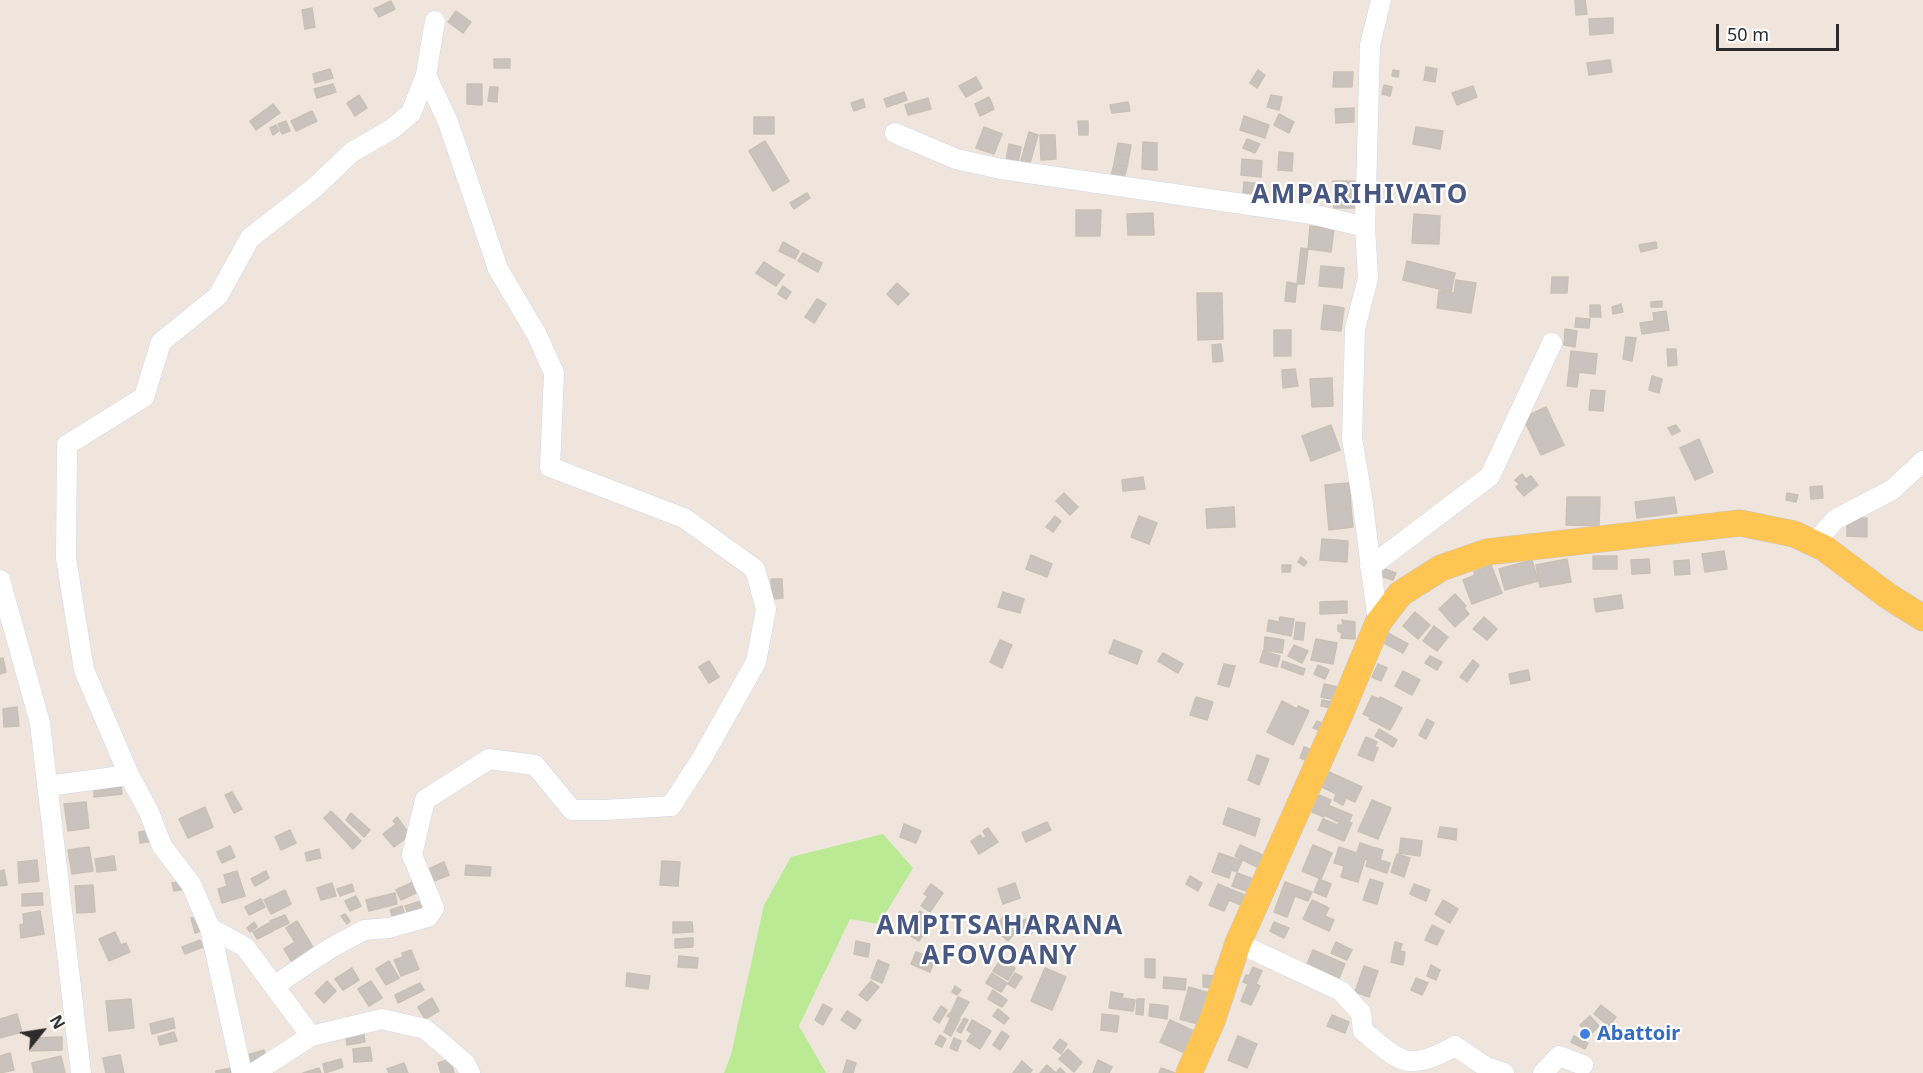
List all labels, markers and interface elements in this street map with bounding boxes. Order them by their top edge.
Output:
scale bar [1719,12,1842,50]
text: 50 m [1727,22,1769,46]
district label: AMPARIHIVATO [1251,180,1469,212]
district label: AMPITSAHARANA AFOVOANY [876,911,1124,972]
north arrow [12,1001,72,1061]
text: N [45,1011,70,1033]
place label: Abattoir [1597,1022,1680,1046]
marker: Abattoir [1578,1027,1592,1041]

